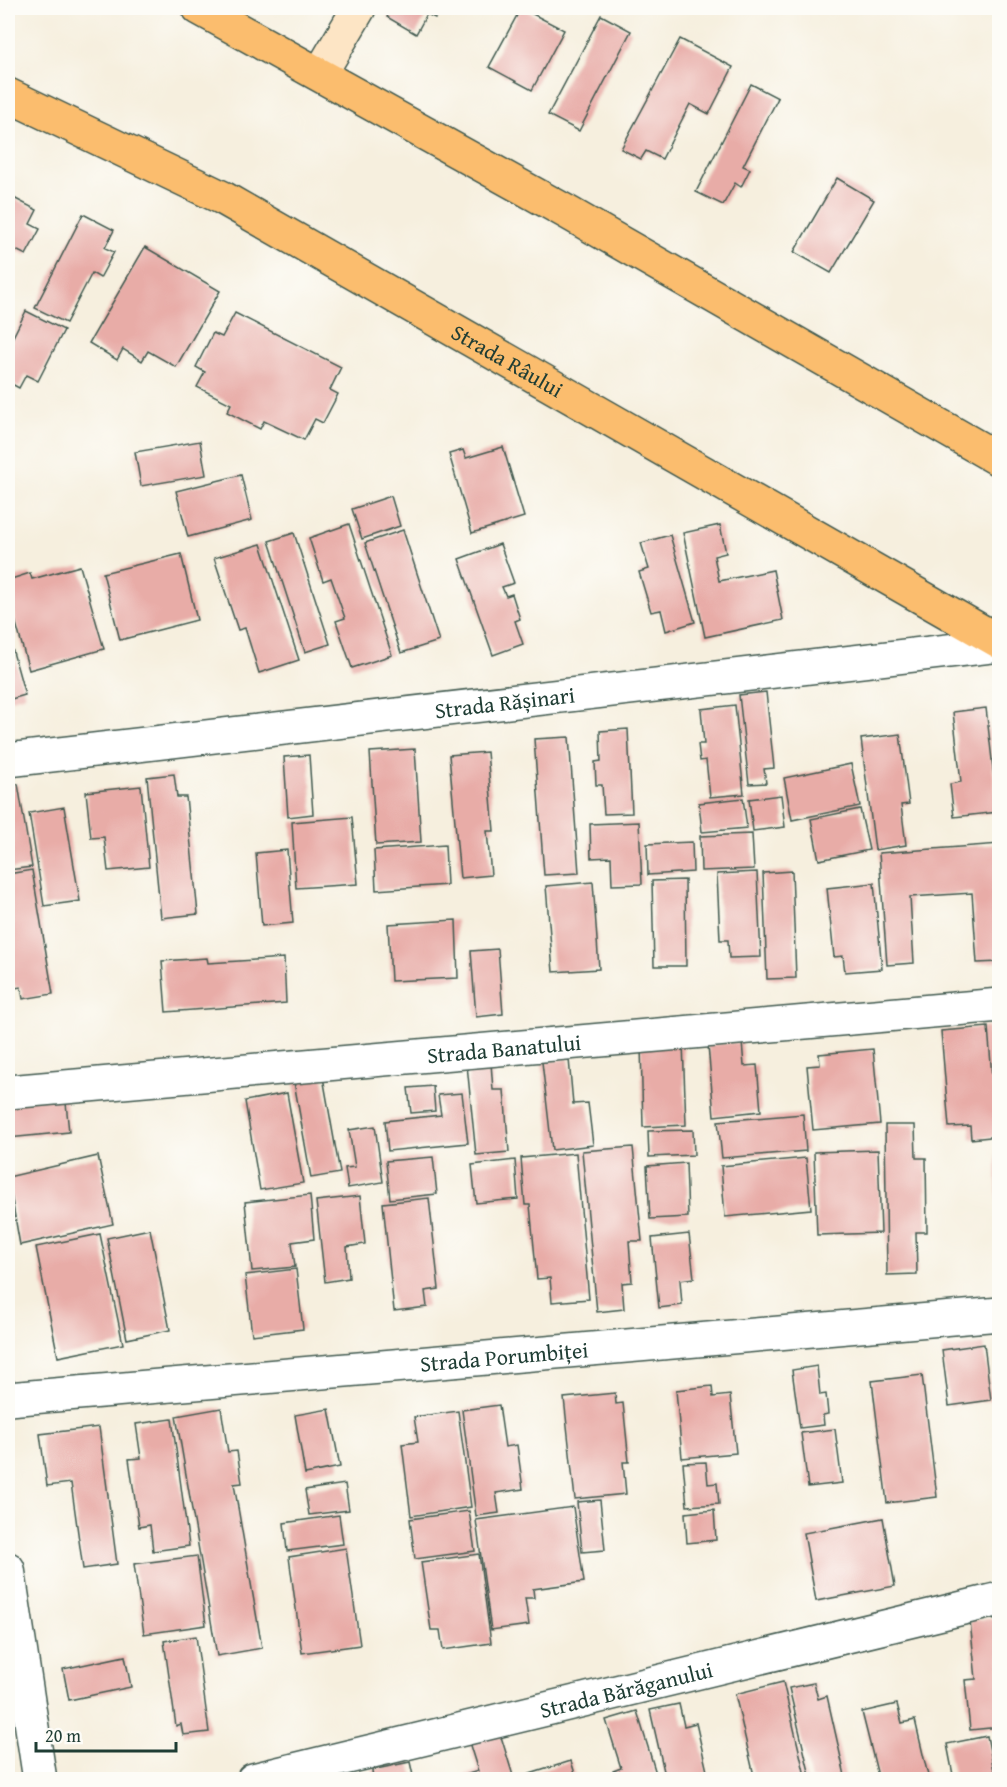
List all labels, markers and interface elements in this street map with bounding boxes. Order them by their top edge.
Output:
street label: Strada Râului [446,316,569,405]
street label: Strada Rășinari [433,678,576,726]
street label: Strada Banatului [426,1026,582,1071]
street label: Strada Porumbiței [419,1333,590,1380]
street label: Strada Bărăganului [536,1653,716,1726]
scale bar [36,1715,176,1753]
text: 20 m [45,1722,81,1749]

